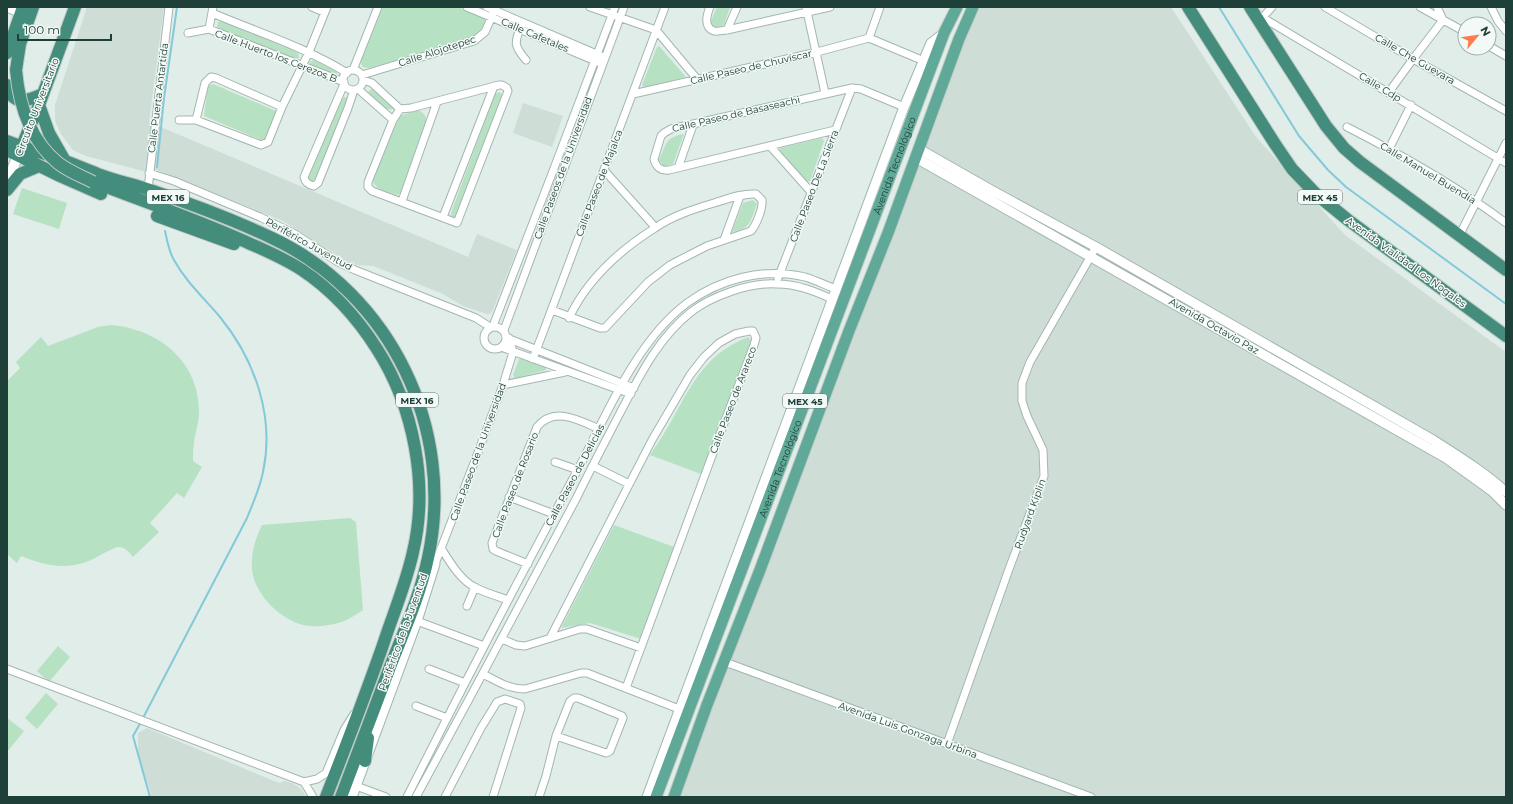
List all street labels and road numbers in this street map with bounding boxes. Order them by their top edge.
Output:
street label: Calle Cafetales [499,15,571,55]
street label: Calle Huerto los Cerezos B [213,27,339,85]
street label: Calle Che Guevara [1373,31,1457,87]
street label: Calle Alojotepec [397,32,478,70]
street label: Calle Puerta Antartida [145,42,171,154]
street label: Calle Paseo de Chuvíscar [689,47,813,87]
street label: Circuito Universitario [12,56,62,158]
street label: Calle Cdp [1356,69,1404,105]
street label: Calle Paseo de Basaseachi [671,93,801,135]
street label: Calle Paseos de la Universidad [531,95,595,241]
street label: Avenida Tecnológico [870,115,918,216]
street label: Calle Paseo de Majalca [573,128,625,238]
street label: Calle Paseo De La Sierra [787,128,841,244]
street label: Calle Manuel Buendía [1378,139,1478,207]
road number: MEX 16 [147,190,189,204]
road number: MEX 45 [1298,190,1342,204]
street label: Avenida Vialidad Los Nogales [1343,214,1469,310]
street label: Periférico Juventud [263,215,355,273]
street label: Avenida Octavio Paz [1167,295,1261,357]
street label: Calle Paseo de Arareco [707,345,759,455]
street label: Calle Paseo de la Universidad [447,381,509,523]
road number: MEX 16 [396,393,438,407]
road number: MEX 45 [783,394,827,408]
street label: Avenida Tecnológico [756,418,804,519]
street label: Calle Paseo de Delicias [543,422,608,528]
street label: Calle Paseo de Rosario [489,430,541,540]
street label: Rudyard Kiplin [1011,477,1049,551]
street label: Periférico de la Juventud [376,571,430,693]
street label: Avenida Luis Gonzaga Urbina [837,699,979,761]

